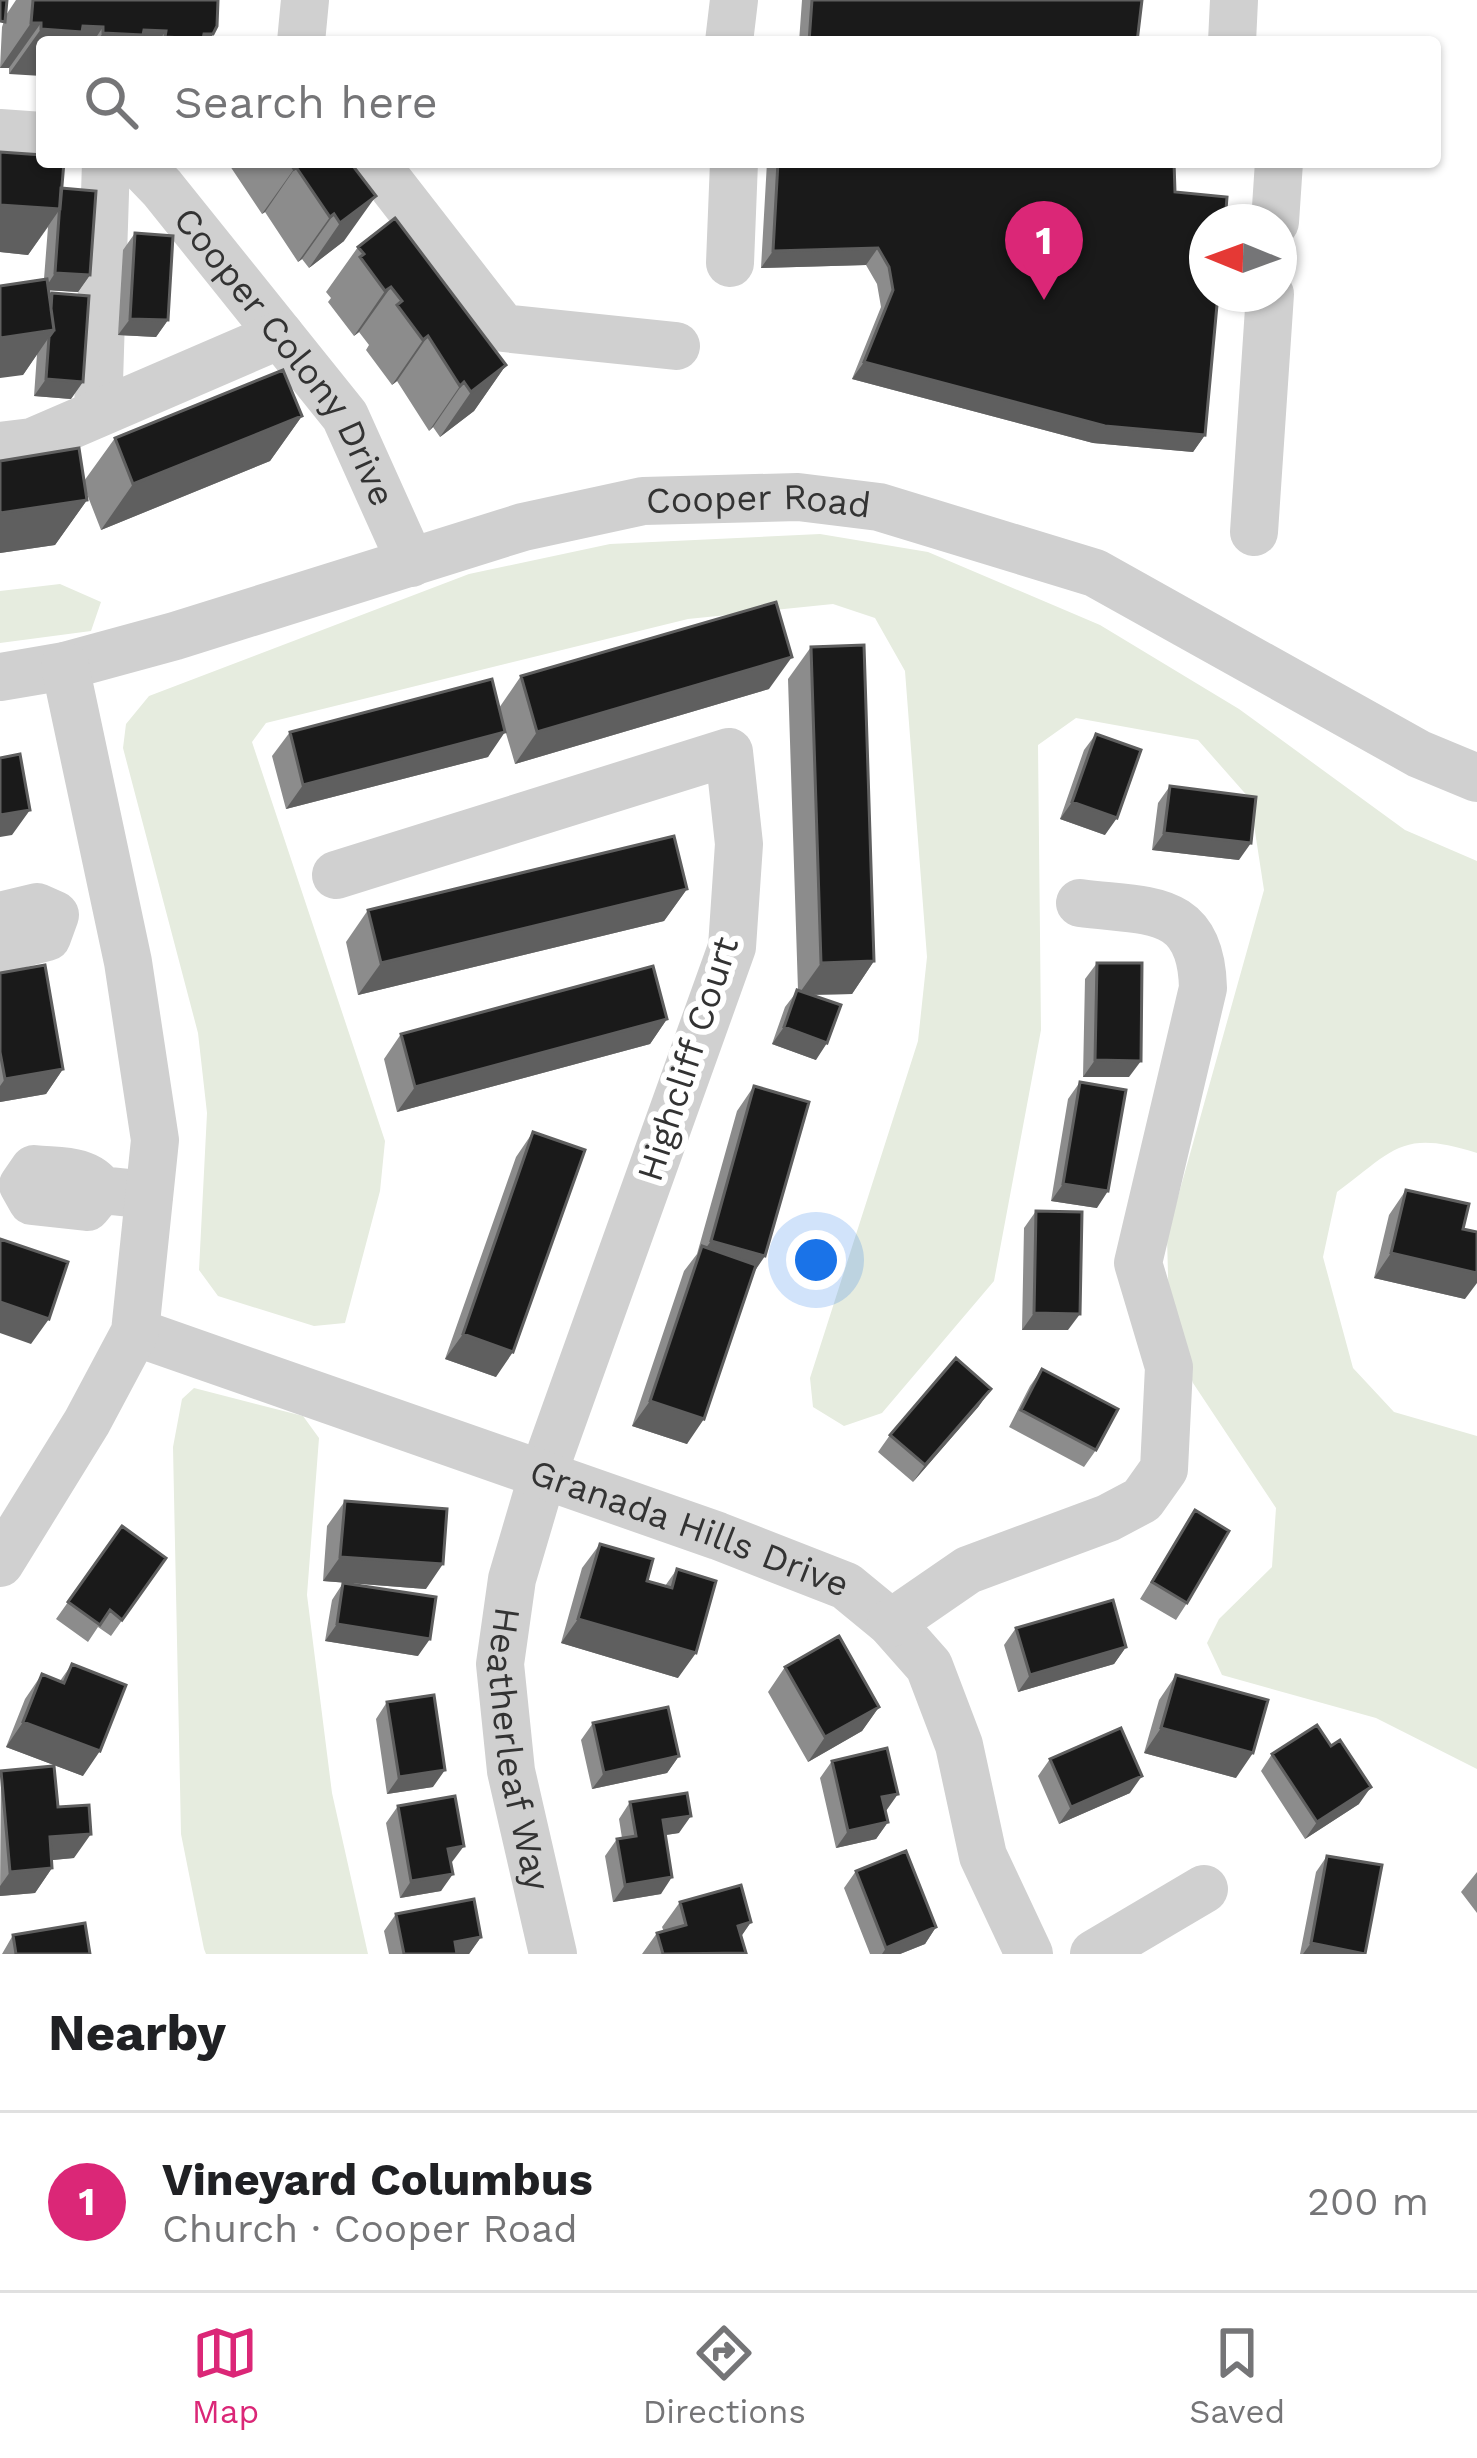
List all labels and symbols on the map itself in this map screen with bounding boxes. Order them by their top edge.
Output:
street label: Cooper Colony Drive [165,199,404,513]
pin: 1 [1005,201,1083,300]
north arrow [1189,204,1297,312]
street label: Cooper Road [645,476,873,527]
street label: Highcliff Court [629,931,747,1187]
your location [786,1230,846,1290]
street label: Granada Hills Drive [524,1451,855,1606]
street label: Heatherleaf Way [478,1605,559,1895]

